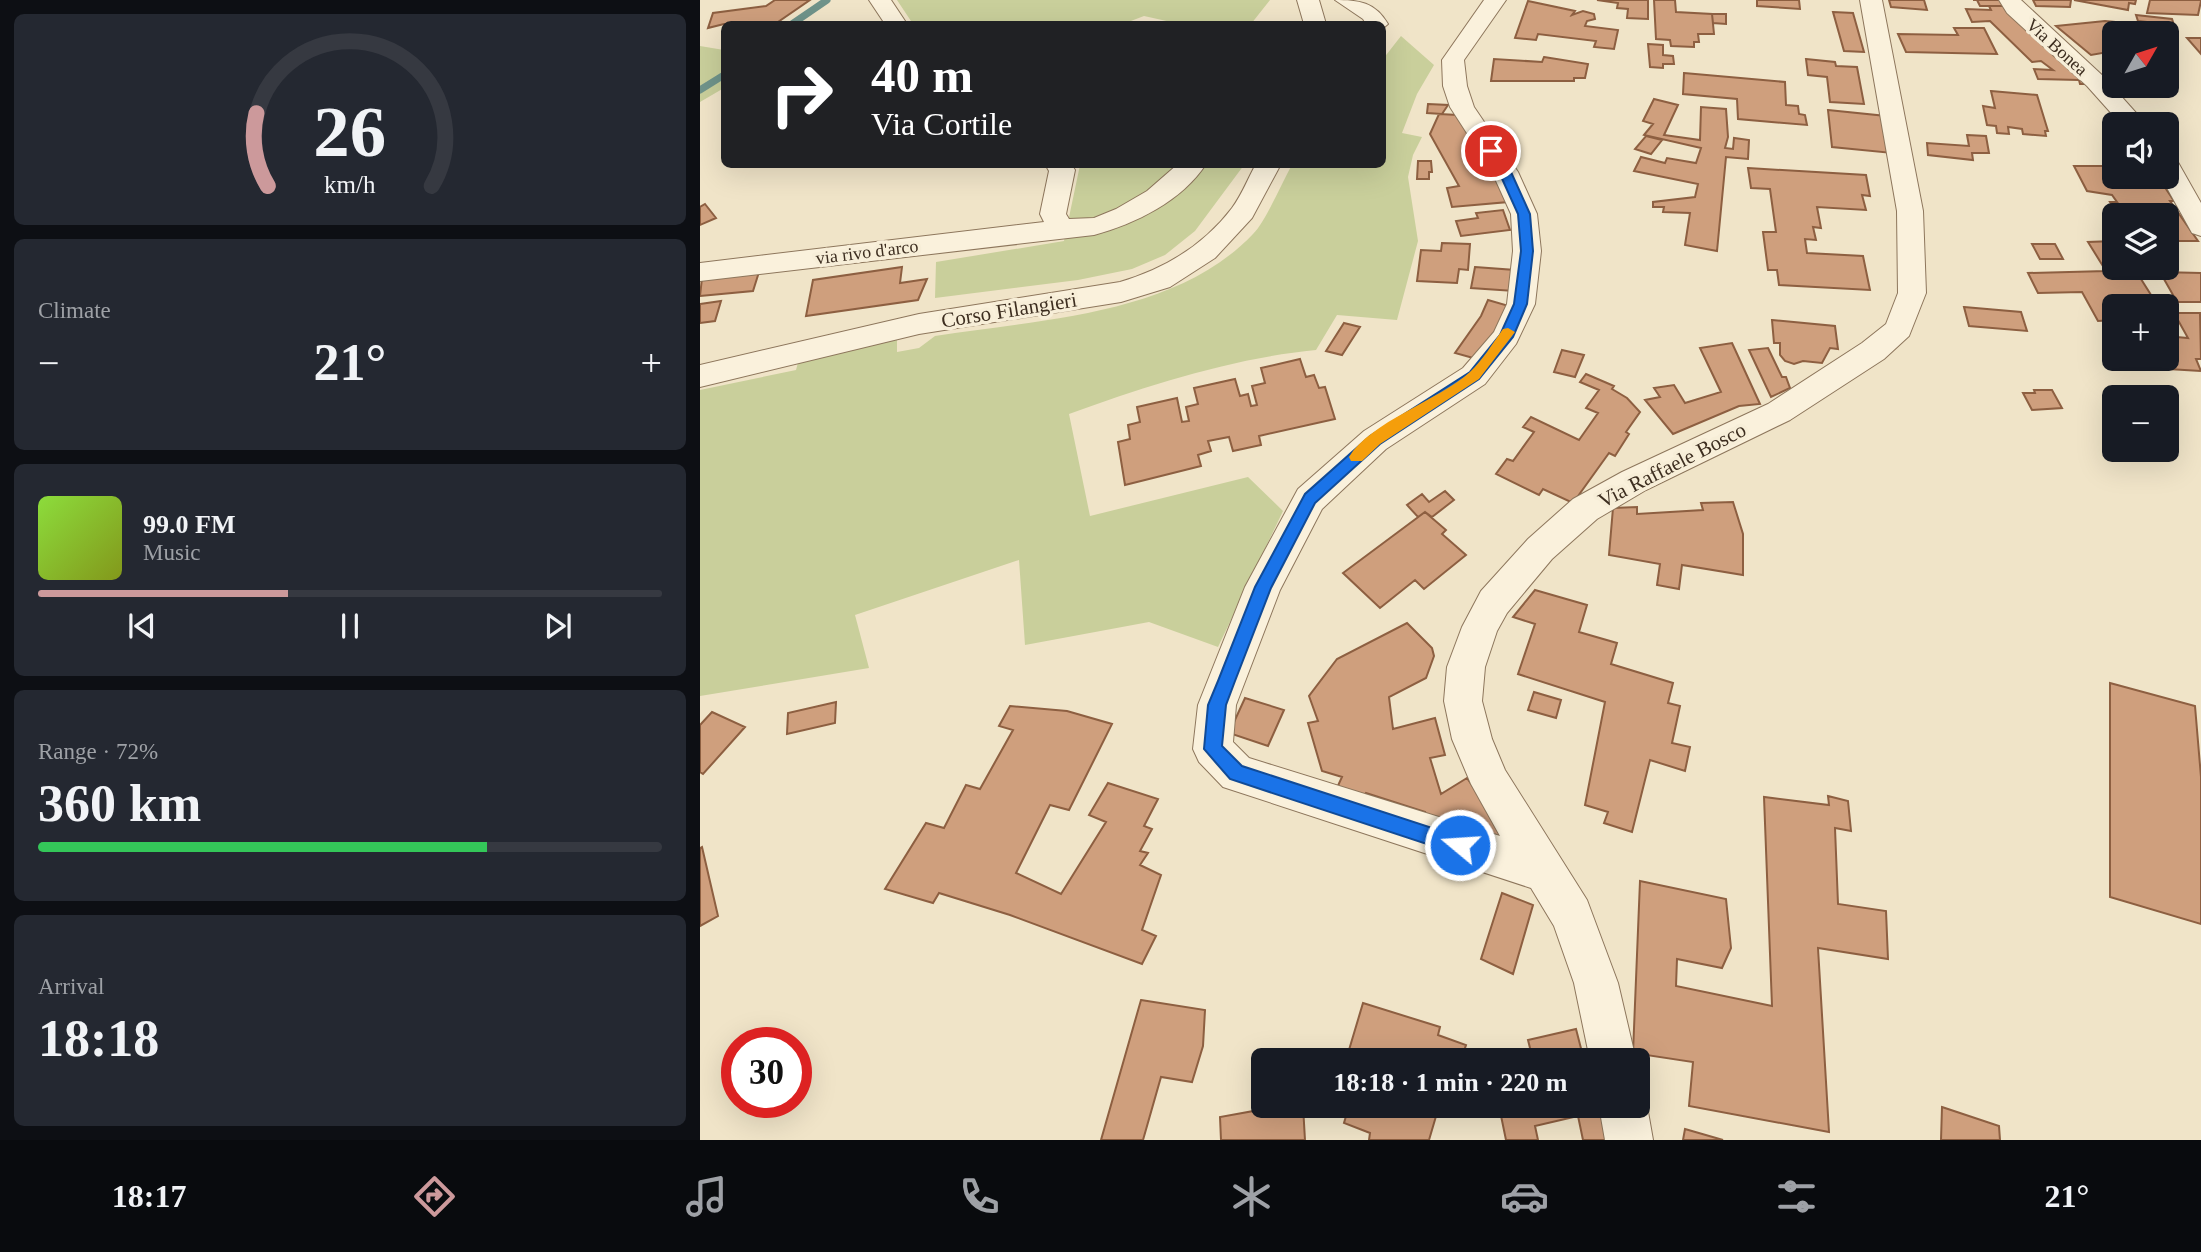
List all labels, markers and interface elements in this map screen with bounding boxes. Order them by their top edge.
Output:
street label: Via Bonea [2022,14,2092,80]
north arrow [2102,21,2179,98]
map controls [2102,21,2179,462]
text: 40 m [871,48,973,103]
icon: right [756,49,847,140]
text: 26 [314,91,386,172]
text: Via Cortile [871,106,1012,142]
button: sound [2102,112,2179,189]
pin [1461,121,1521,181]
icon: arrive [1472,132,1510,170]
text: km/h [324,170,376,197]
button: layers [2102,203,2179,280]
street label: via rivo d'arco [815,236,919,268]
street label: Corso Filangieri [939,287,1079,333]
button: + [2102,294,2179,371]
text: Climate [38,298,111,323]
text: 21° [314,334,386,391]
text: − [38,342,59,384]
text: + [641,342,662,384]
button: − [2102,385,2179,462]
street label: Via Raffaele Bosco [1594,417,1750,513]
text: 99.0 FM [143,510,235,539]
text: Music [143,540,201,565]
icon: previous [123,607,161,645]
icon: pause [331,607,369,645]
icon: next [539,607,577,645]
text: Range · 72% [38,739,158,764]
text: 360 km [38,775,201,832]
position arrow [1423,808,1497,882]
text: Arrival [38,974,104,999]
text: 18:18 [38,1010,159,1067]
speed limit sign: 30 [721,1027,812,1118]
text: 18:18 · 1 min · 220 m [1334,1068,1568,1097]
icon: directions [410,1172,459,1221]
icon: music [682,1172,731,1221]
icon: phone [955,1172,1004,1221]
icon: climate [1227,1172,1276,1221]
icon: car [1500,1172,1549,1221]
icon: filters [1772,1172,1821,1221]
text: 18:17 [112,1178,186,1214]
text: 21° [2044,1178,2089,1214]

